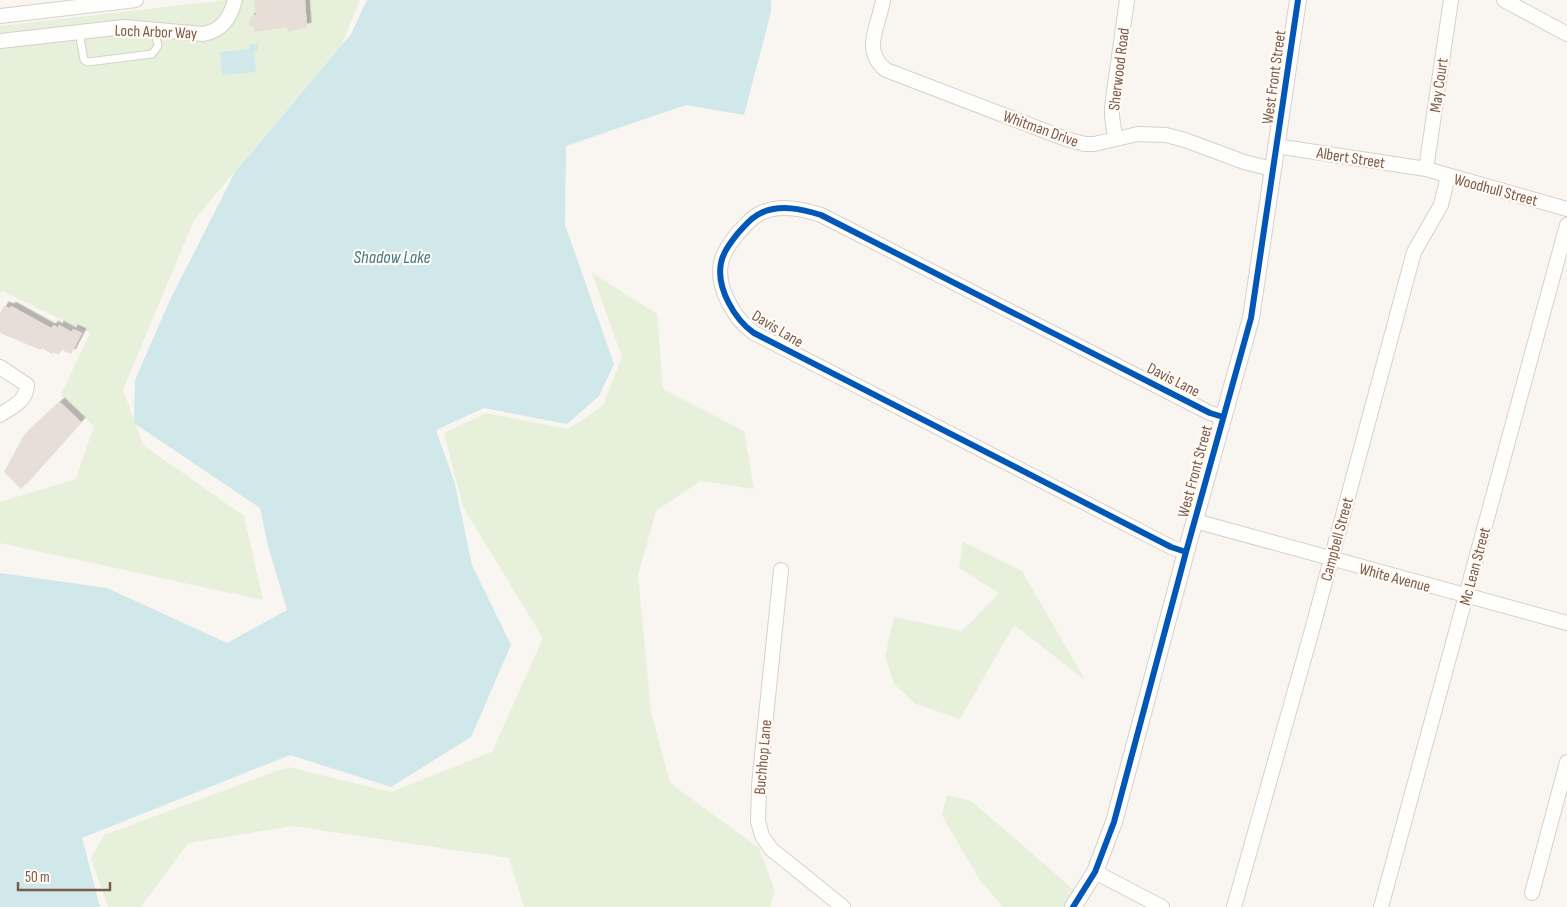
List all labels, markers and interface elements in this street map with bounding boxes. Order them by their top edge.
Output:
street label: Loch Arbor Way [114,22,198,43]
street label: Sherwood Road [1105,27,1134,112]
street label: West Front Street [1258,29,1291,126]
street label: May Court [1426,57,1453,114]
street label: Whitman Drive [1000,107,1081,152]
street label: Albert Street [1314,144,1386,173]
street label: Woodhull Street [1452,170,1540,211]
water label: Shadow Lake [354,247,430,268]
street label: Davis Lane [748,307,806,352]
street label: Davis Lane [1144,359,1203,402]
street label: West Front Street [1174,423,1217,520]
street label: Campbell Street [1317,495,1358,583]
street label: Mc Lean Street [1456,525,1495,607]
street label: White Avenue [1357,560,1432,597]
street label: Buchhop Lane [751,719,776,795]
scale bar [18,860,110,892]
text: 50 m [25,868,50,887]

